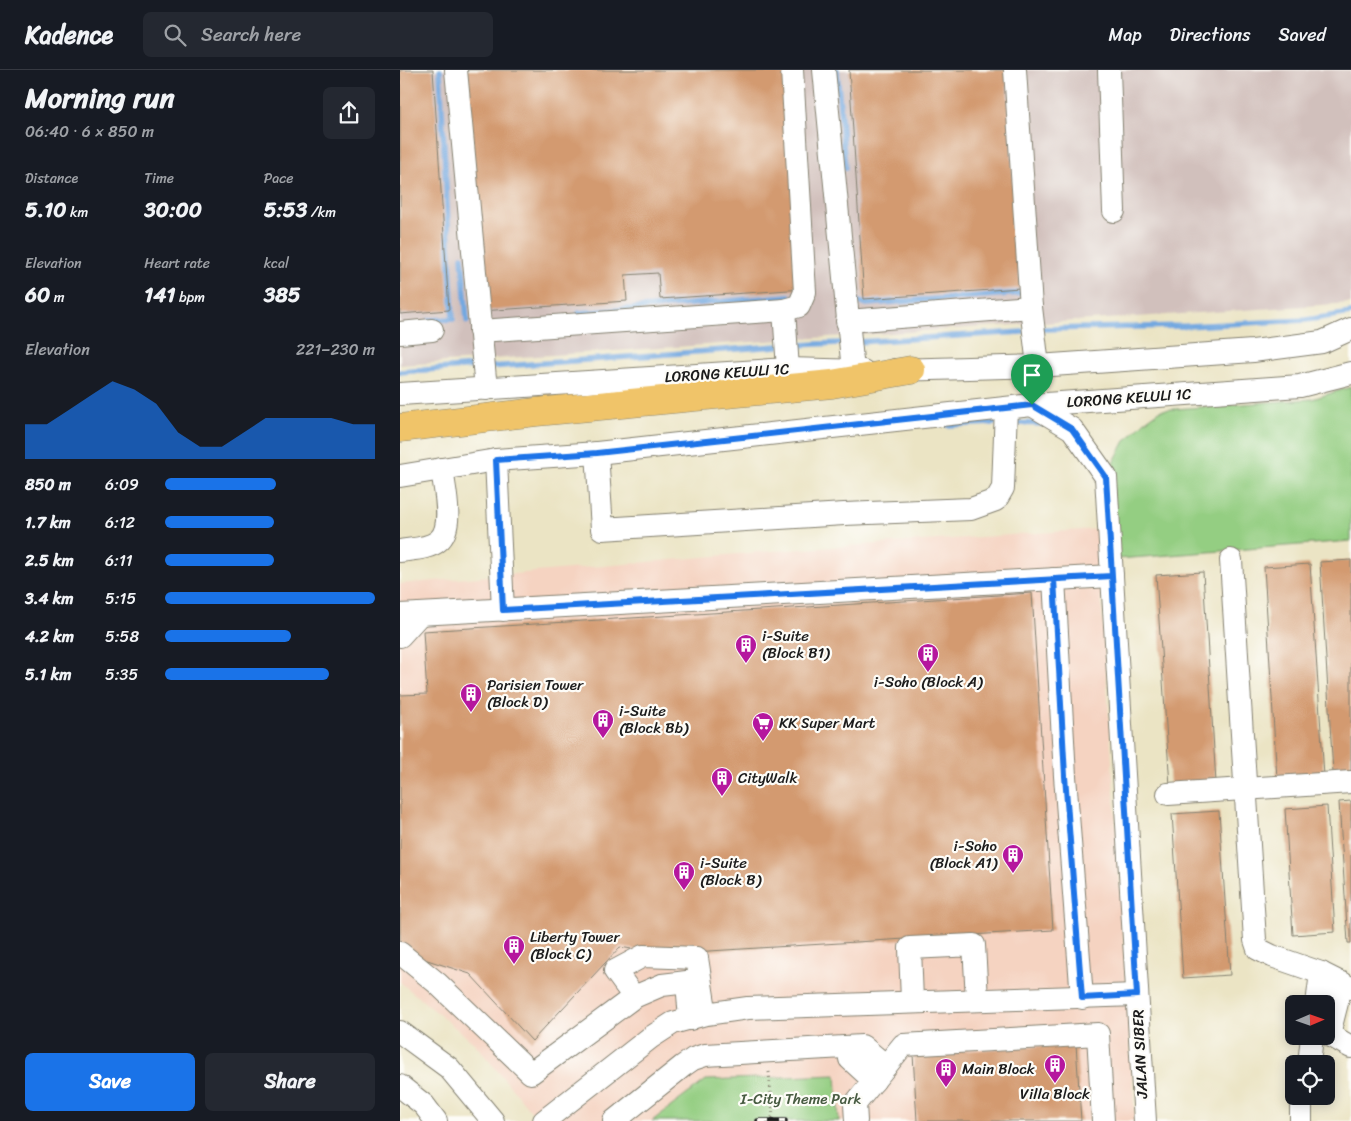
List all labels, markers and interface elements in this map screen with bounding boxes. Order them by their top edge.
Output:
search box [143,12,493,57]
text: Kadence [25,14,113,56]
text: Search here [201,18,301,51]
text: Map [1109,19,1142,51]
text: Directions [1170,19,1251,51]
text: Saved [1279,19,1326,51]
icon: search [161,21,189,49]
text: Morning run [25,73,175,122]
button: share [323,87,375,139]
text: 06:40 · 6 × 850 m [25,117,154,146]
text: Distance [25,166,78,191]
text: Time [144,166,174,191]
text: Pace [264,166,293,191]
text: 5.10 [25,191,66,229]
text: 30:00 [144,191,202,229]
text: 5:53 [264,191,307,229]
text: km [66,200,88,225]
text: /km [307,200,336,225]
text: Elevation [25,251,82,276]
text: Heart rate [144,251,210,276]
text: kcal [264,251,289,276]
text: 60 [25,276,50,314]
text: 141 [144,276,175,314]
text: 385 [264,276,301,314]
text: m [50,285,65,310]
text: bpm [175,285,205,310]
text: Elevation [25,335,90,364]
text: 221–230 m [296,335,375,364]
pin [1011,354,1053,405]
street label: LORONG KELULI 1C [664,356,791,390]
icon: arrive [1018,361,1046,389]
street label: LORONG KELULI 1C [1066,381,1193,415]
text: 850 m [25,470,71,499]
text: 6:09 [105,470,139,499]
text: 1.7 km [25,508,71,537]
text: 6:12 [105,508,135,537]
text: 2.5 km [25,546,74,575]
text: 6:11 [105,546,133,575]
text: 3.4 km [25,584,74,613]
text: 5:15 [105,584,136,613]
text: 4.2 km [25,622,74,651]
text: 5:58 [105,622,139,651]
place label: i-Suite (Block B1) [762,623,830,666]
building icon: i-Suite (Block B1) [734,633,758,664]
building icon: i-Soho (Block A) [916,642,940,673]
text: 5.1 km [25,660,71,689]
text: 5:35 [105,660,138,689]
place label: i-Soho (Block A) [874,669,983,695]
place label: Parisien Tower (Block D) [487,672,584,715]
building icon: Parisien Tower (Block D) [459,682,483,713]
place label: i-Suite (Block Bb) [619,698,689,741]
building icon: i-Suite (Block Bb) [591,708,615,739]
place label: KK Super Mart [779,710,876,736]
supermarket icon: KK Super Mart [751,711,775,742]
place label: CityWalk [738,765,798,791]
building icon: CityWalk [710,766,734,797]
place label: i-Soho (Block A1) [929,833,998,876]
building icon: i-Soho (Block A1) [1001,843,1025,874]
place label: i-Suite (Block B) [700,850,762,893]
building icon: i-Suite (Block B) [672,860,696,891]
place label: Liberty Tower (Block C) [530,924,620,967]
building icon: Liberty Tower (Block C) [502,934,526,965]
north arrow [1285,995,1335,1045]
map controls [1285,995,1335,1105]
street label: JALAN SIBER [1125,1009,1155,1100]
button: Save [25,1053,195,1111]
button: Share [205,1053,375,1111]
building icon: Villa Block [1043,1053,1067,1084]
button: locate [1285,1055,1335,1105]
place label: Main Block [962,1056,1036,1082]
building icon: Main Block [934,1057,958,1088]
place label: Villa Block [1020,1081,1090,1107]
park label: I-City Theme Park [739,1086,862,1112]

